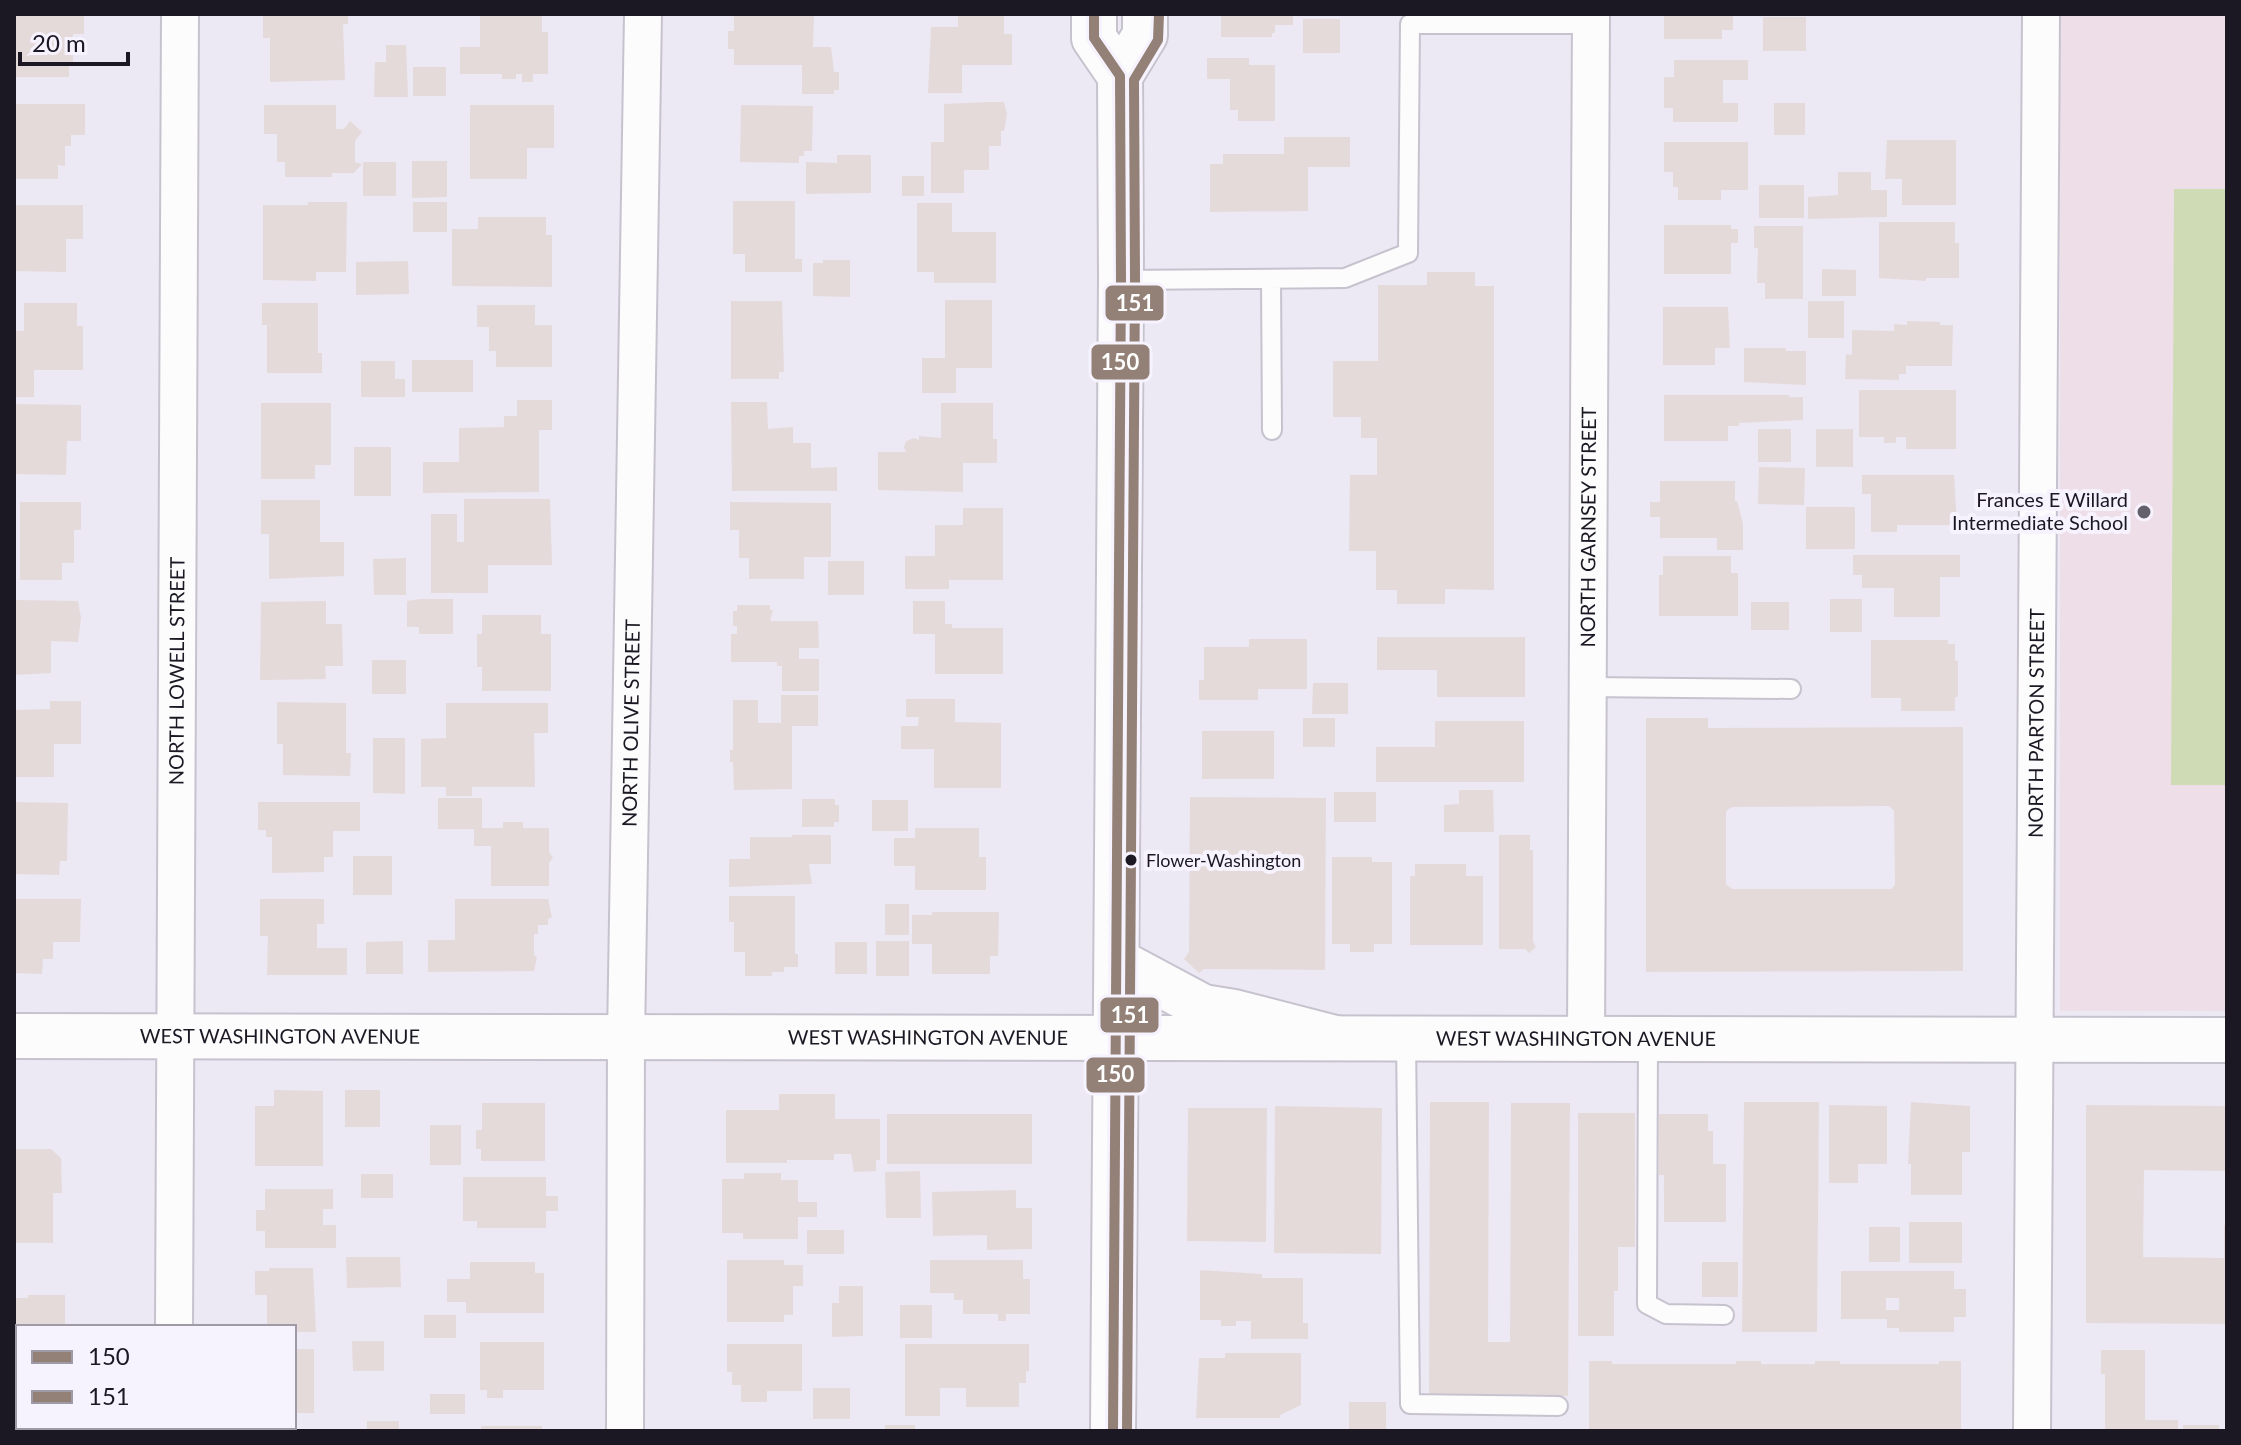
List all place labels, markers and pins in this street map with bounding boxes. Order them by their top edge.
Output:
place label: Frances E Willard Intermediate School [1952,487,2128,534]
marker: Frances E Willard Intermediate School [2135,503,2153,521]
place label: Flower-Washington [1146,849,1301,871]
marker: Flower-Washington [1123,852,1139,868]

